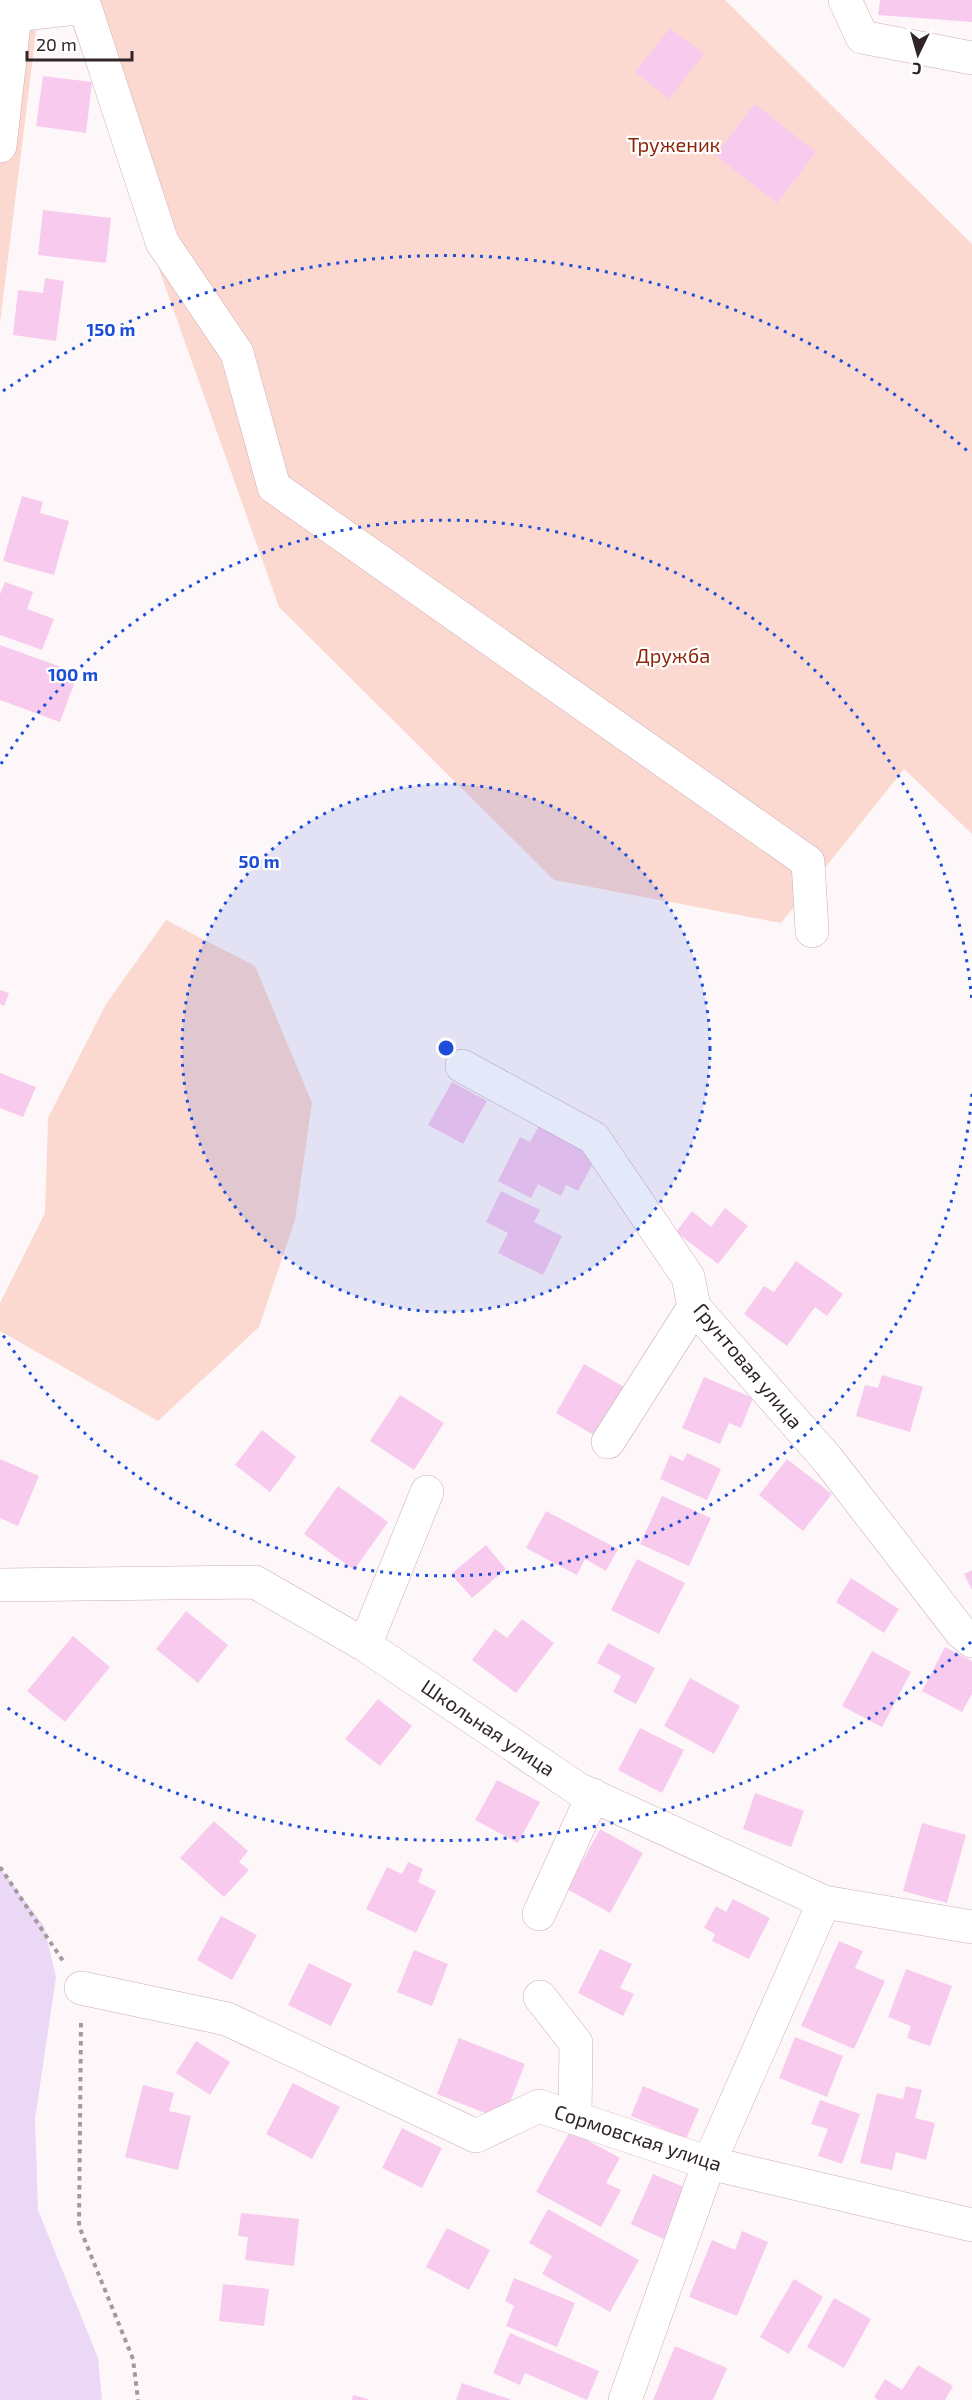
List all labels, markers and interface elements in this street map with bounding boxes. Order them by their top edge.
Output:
scale bar [27,24,132,62]
north arrow [888,24,948,84]
text: 20 m [36,33,77,55]
text: С [911,60,922,79]
park label: Труженик [628,132,721,157]
text: 150 m [87,318,135,340]
park label: Дружба [636,643,710,668]
text: 100 m [48,663,98,685]
text: 50 m [238,850,280,872]
centre of rings [436,1038,456,1058]
street label: Грунтовая улица [688,1298,808,1434]
street label: Школьная улица [417,1674,560,1782]
street label: Сормовская улица [551,2099,725,2176]

